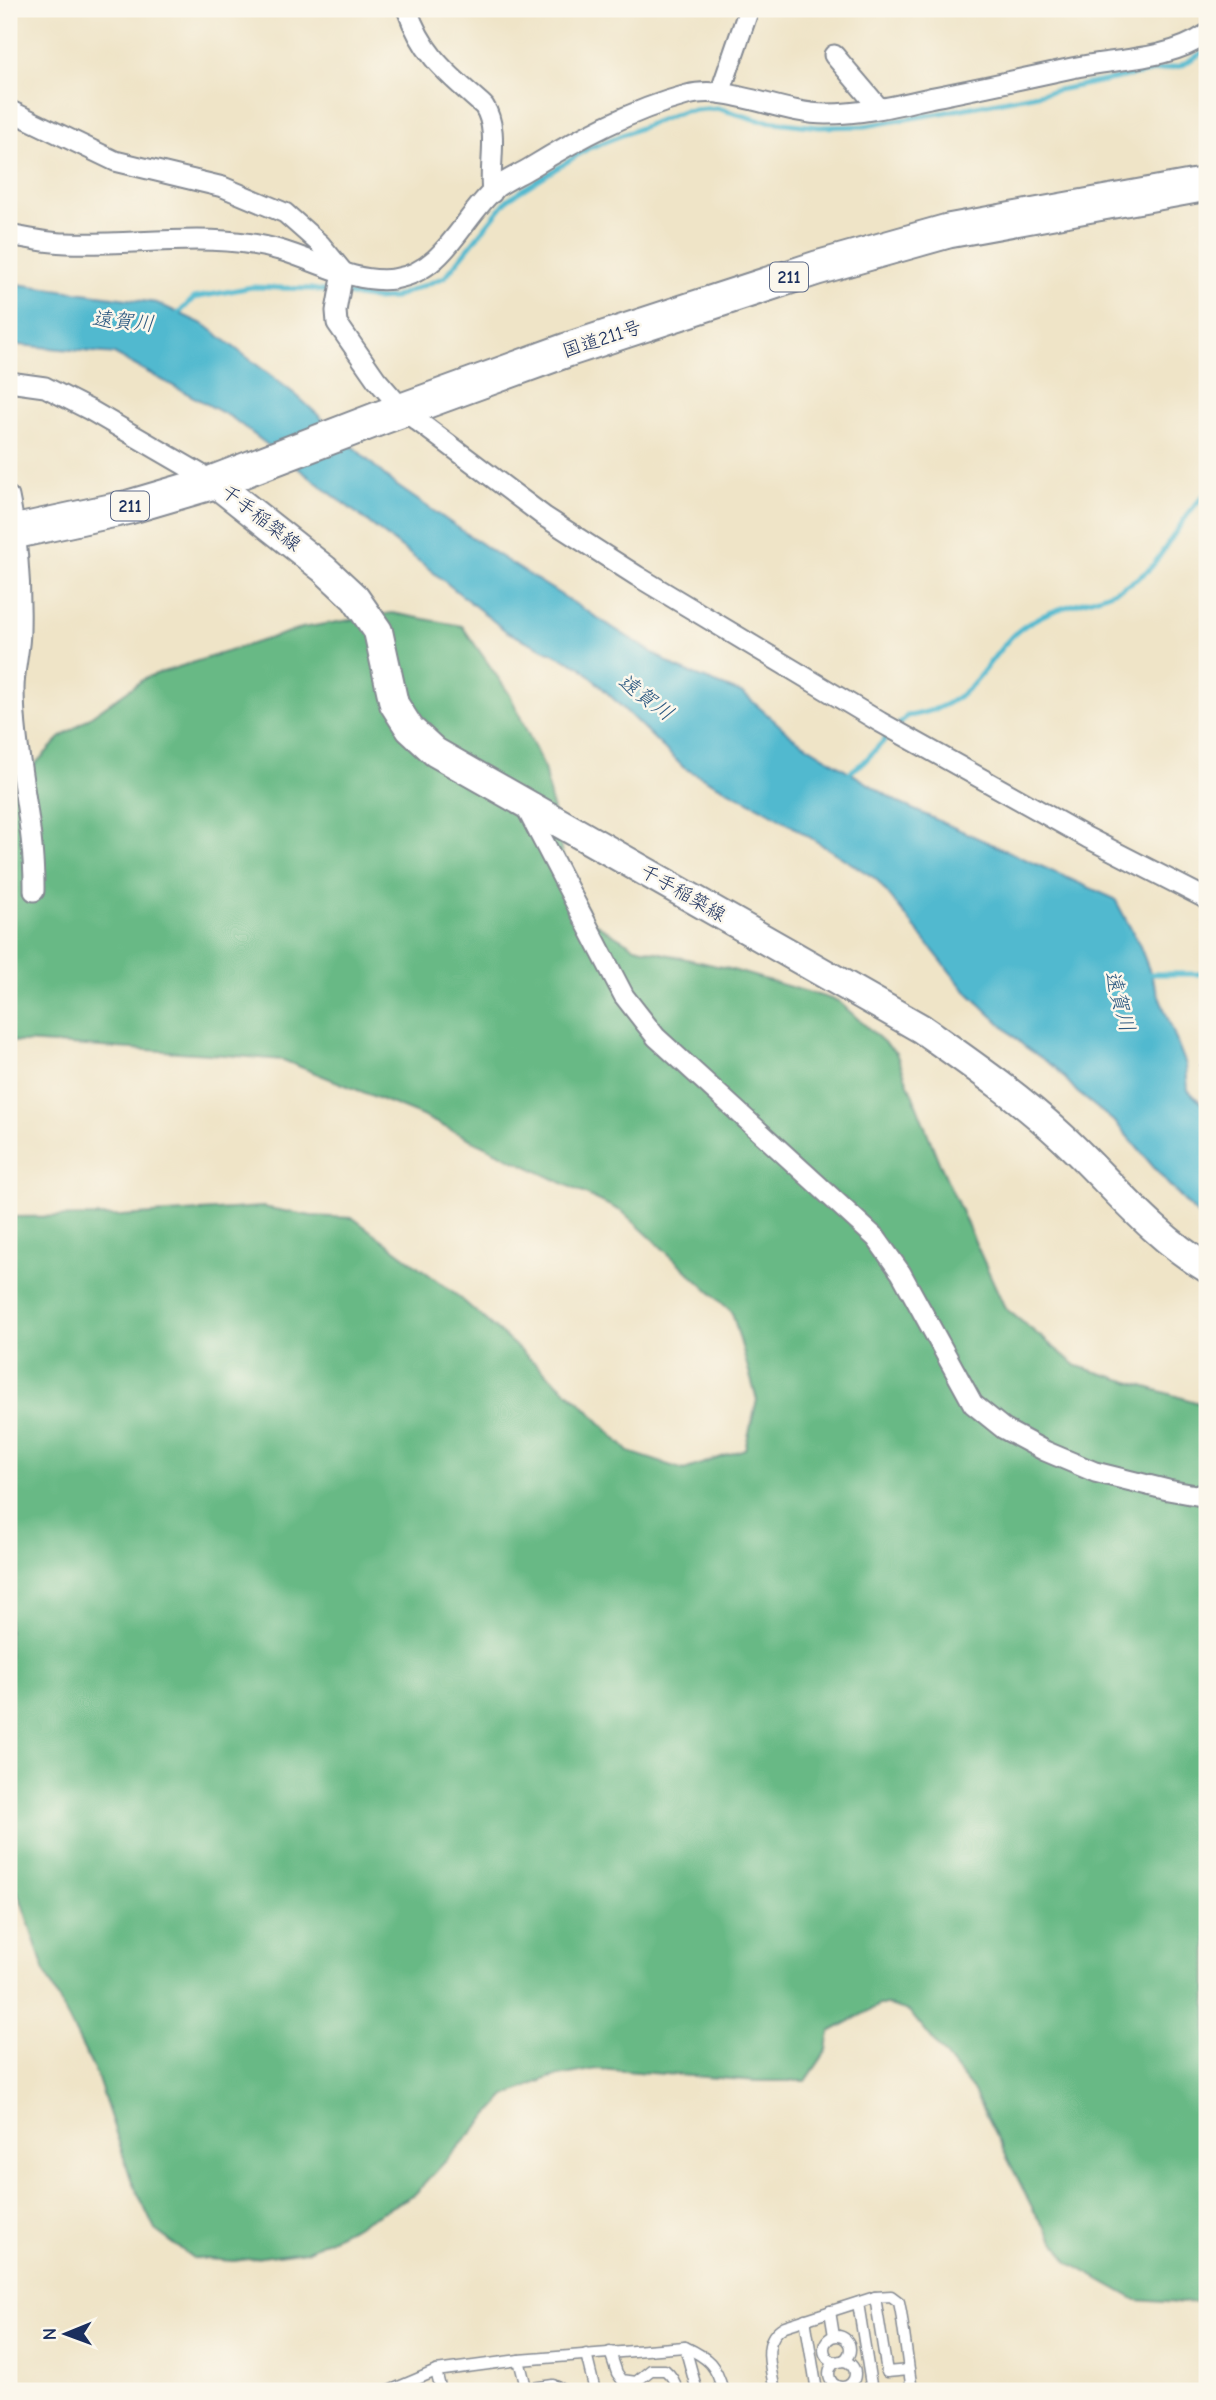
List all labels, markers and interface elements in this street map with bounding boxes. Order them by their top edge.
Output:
road number: 211 [770,262,808,292]
water label: 遠賀川 [91,306,155,336]
street label: 国道211号 [560,316,644,362]
street label: 千手稲築線 [217,480,305,556]
road number: 211 [111,492,149,520]
water label: 遠賀川 [614,668,678,726]
street label: 千手稲築線 [636,860,730,926]
water label: 遠賀川 [1100,967,1140,1035]
north arrow [32,2298,102,2368]
text: N [39,2328,61,2341]

